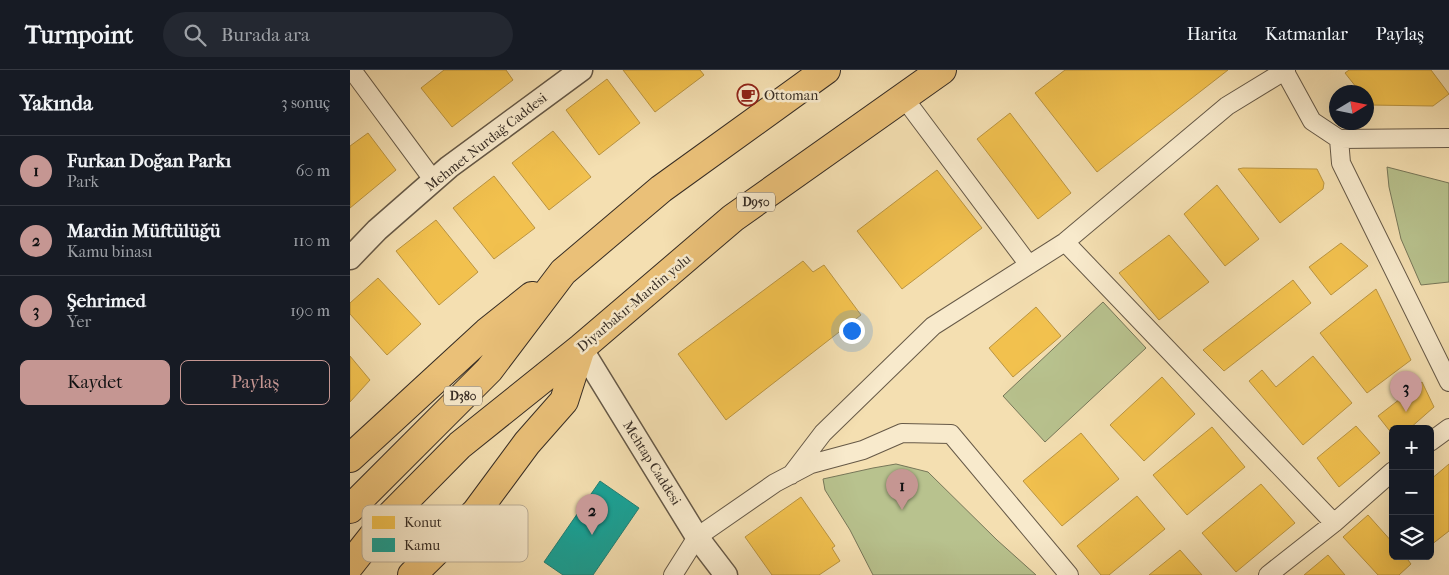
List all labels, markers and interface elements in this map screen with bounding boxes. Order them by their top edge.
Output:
search box [163,12,513,57]
text: Turnpoint [25,21,133,49]
icon: search [181,21,209,49]
text: Burada ara [221,24,310,46]
text: Harita [1187,24,1237,45]
text: Katmanlar [1265,24,1348,45]
text: Paylaş [1376,24,1424,45]
cafe icon: Ottoman [736,83,760,107]
north arrow [1329,85,1374,130]
place label: Ottoman [764,87,818,104]
street label: Mehmet Nurdağ Caddesi [422,89,550,195]
text: Yakında [20,91,93,115]
text: 3 sonuç [281,93,330,112]
text: Furkan Doğan Parkı [67,150,231,172]
text: 1 [33,161,39,180]
text: 60 m [296,161,330,180]
text: Park [67,172,99,191]
road number: D950 [737,192,775,212]
text: Mardin Müftülüğü [67,220,221,242]
text: 2 [32,231,40,250]
text: 110 m [293,231,330,250]
text: Kamu binası [67,242,152,261]
street label: Diyarbakır-Mardin yolu [574,250,694,355]
text: Şehrimed [67,290,146,312]
text: 3 [33,301,39,320]
text: 190 m [290,301,330,320]
text: Yer [67,312,91,331]
your location [839,318,865,344]
button: Kaydet [20,360,170,405]
button: Paylaş [180,360,330,405]
pin: 3 [1390,371,1422,412]
road number: D380 [444,386,482,406]
street label: Mehtap Caddesi [619,417,685,509]
map controls [1389,425,1434,560]
button: + [1389,425,1434,470]
pin: 1 [886,469,918,510]
button: − [1389,470,1434,515]
pin: 2 [576,494,608,535]
legend [362,505,528,562]
text: Konut [404,514,442,531]
button: layers [1389,515,1434,560]
text: Kamu [404,537,440,554]

